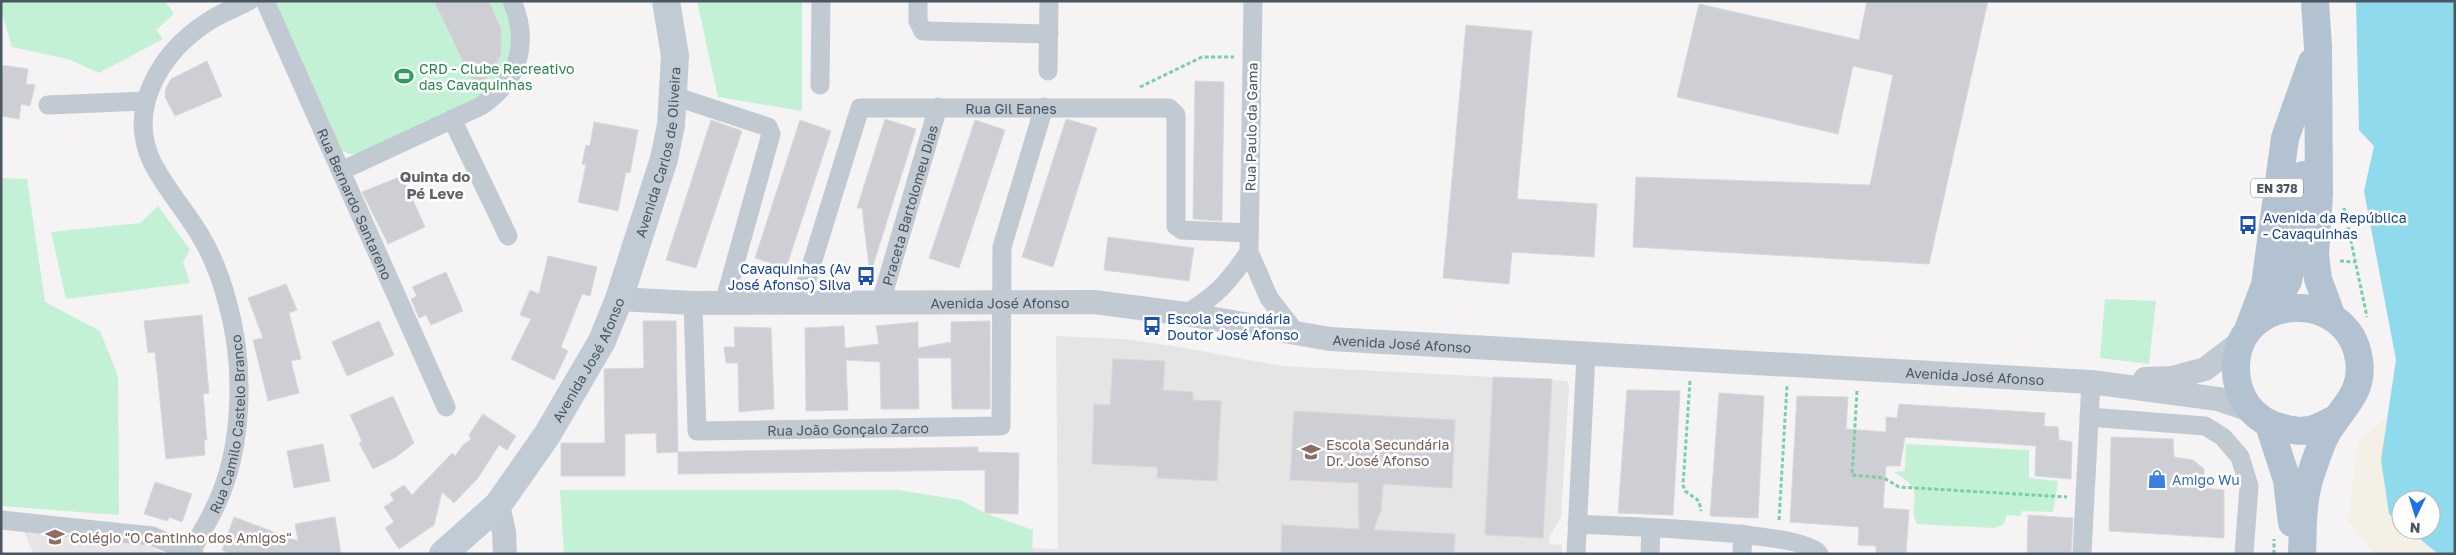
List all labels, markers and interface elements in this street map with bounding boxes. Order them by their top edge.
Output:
place label: CRD - Clube Recreativo das Cavaquinhas [419,60,575,93]
street label: Rua Paulo da Gama [1241,62,1261,192]
sports icon: CRD - Clube Recreativo das Cavaquinhas [393,65,415,87]
street label: Avenida Carlos de Oliveira [631,66,683,239]
street label: Rua Gil Eanes [965,100,1057,117]
street label: Praceta Bartolomeu Dias [878,123,941,287]
street label: Rua Bernardo Santareno [314,125,397,282]
district label: Quinta do Pé Leve [400,167,470,202]
road number: EN 378 [2251,178,2303,198]
place label: Avenida da República - Cavaquinhas [2263,209,2407,242]
bus stop icon: Avenida da República - Cavaquinhas [2237,214,2259,236]
place label: Cavaquinhas (Av José Afonso) Silva [728,260,851,293]
bus stop icon: Cavaquinhas (Av José Afonso) Silva [855,265,877,287]
street label: Avenida José Afonso [930,294,1069,311]
street label: Avenida José Afonso [548,295,627,425]
place label: Escola Secundária Doutor José Afonso [1167,310,1299,343]
bus stop icon: Escola Secundária Doutor José Afonso [1141,315,1163,337]
street label: Avenida José Afonso [1332,331,1472,355]
street label: Rua Camilo Castelo Branco [205,334,248,516]
street label: Avenida José Afonso [1905,363,2045,388]
street label: Rua João Gonçalo Zarco [767,419,929,438]
place label: Escola Secundária Dr. José Afonso [1326,436,1449,469]
school or university icon: Escola Secundária Dr. José Afonso [1300,441,1322,463]
shop icon: Amigo Wu [2146,468,2168,490]
place label: Amigo Wu [2172,471,2240,488]
north arrow [2391,490,2441,540]
text: N [2409,520,2421,537]
school or university icon: Colégio "O Cantinho dos Amigos" [44,526,66,548]
place label: Colégio "O Cantinho dos Amigos" [70,529,292,546]

